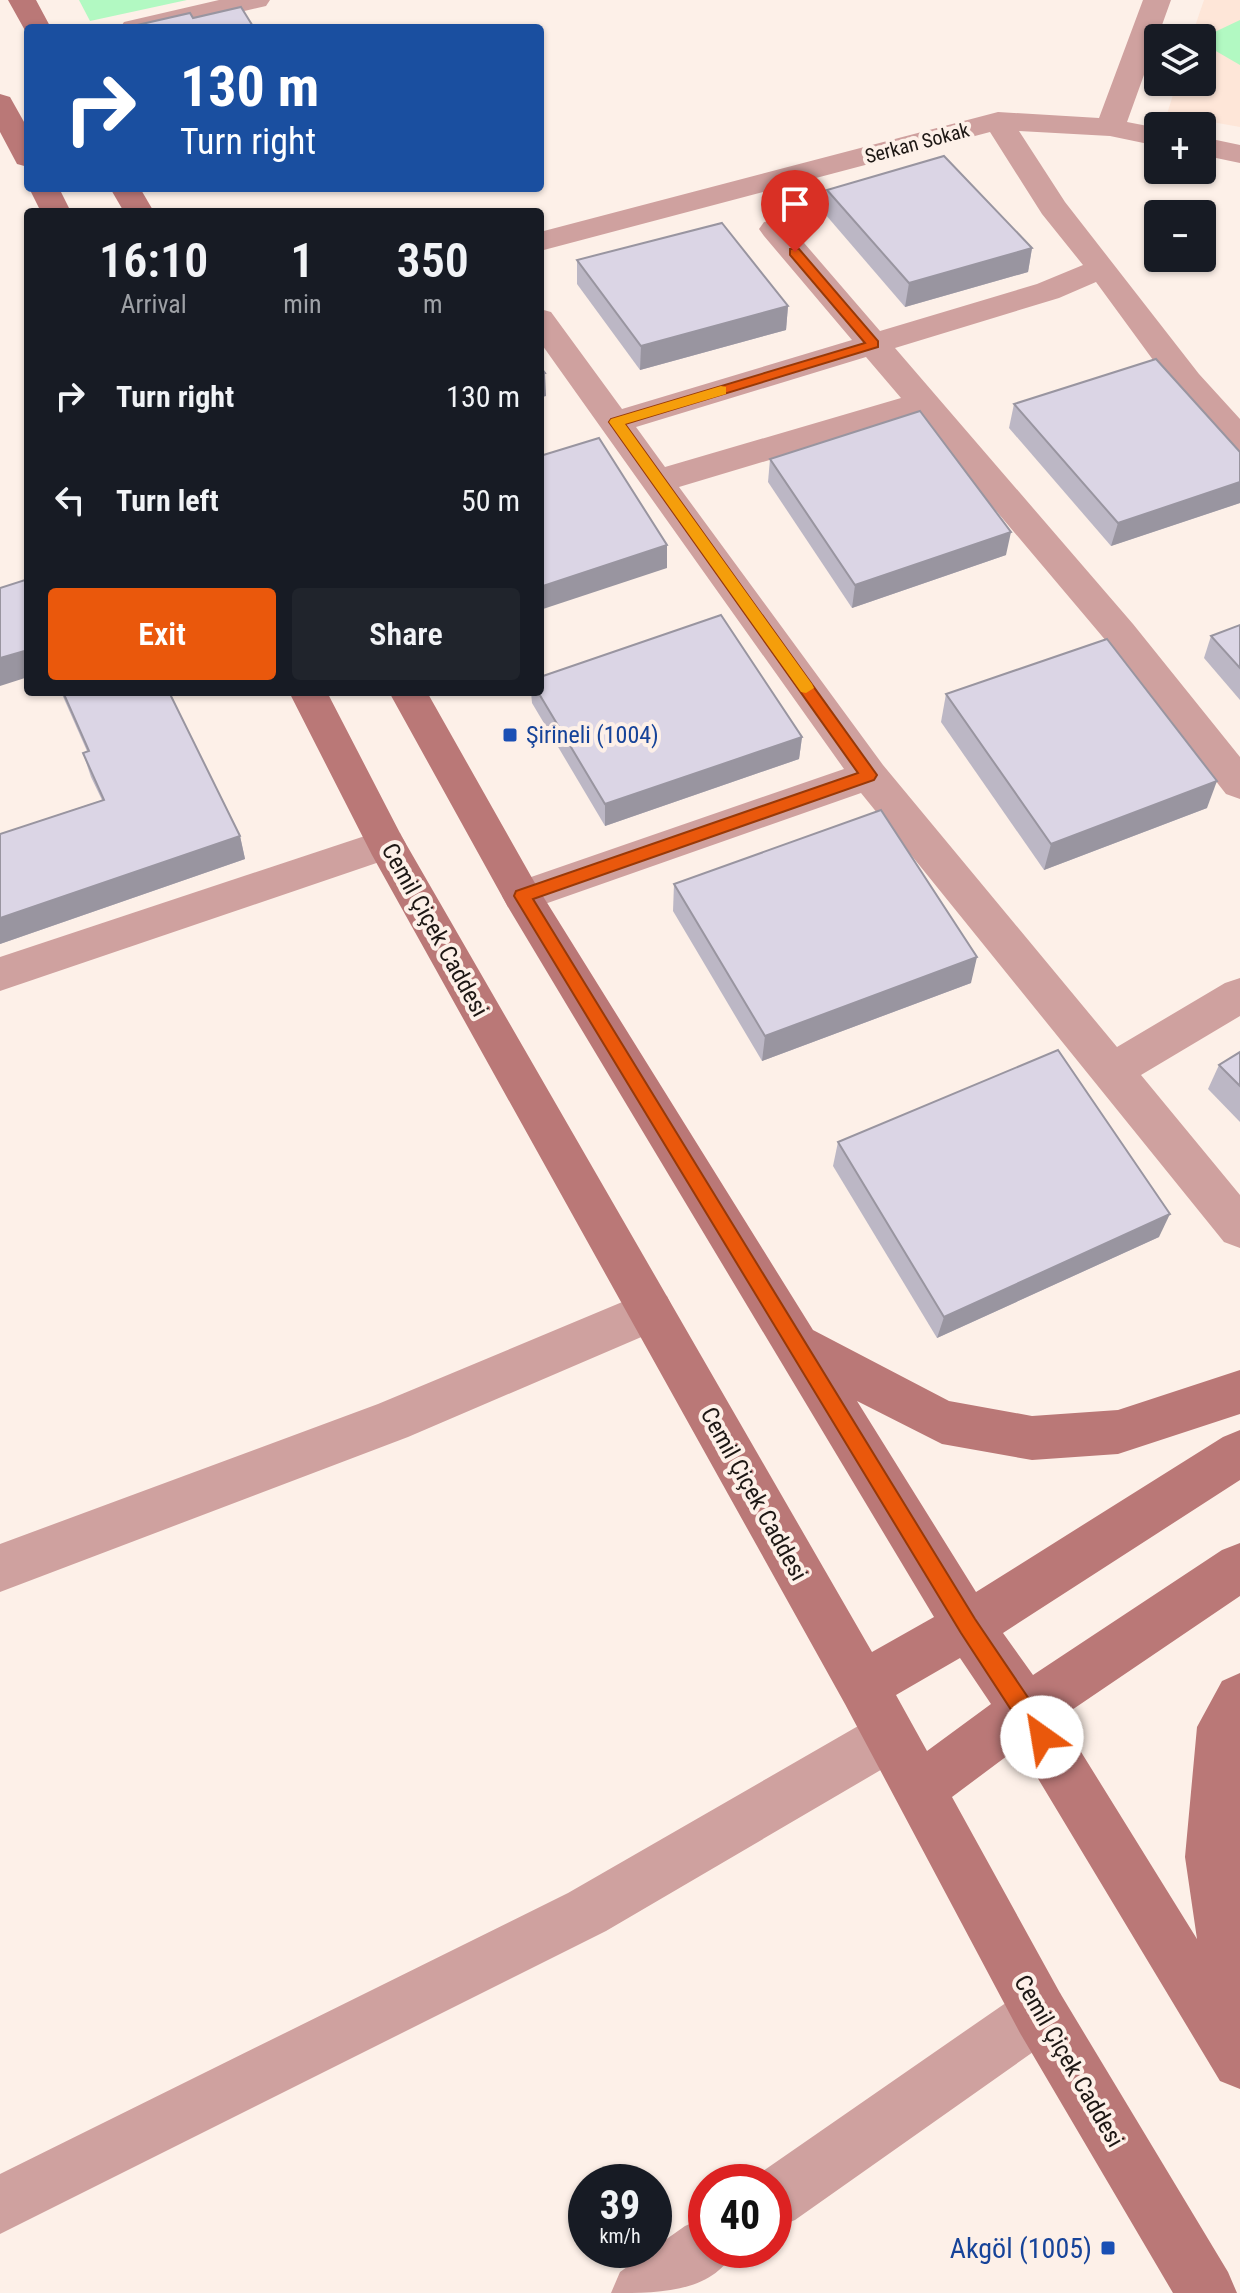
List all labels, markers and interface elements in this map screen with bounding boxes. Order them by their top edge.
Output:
map controls [1144,24,1216,272]
button: layers [1144,24,1216,96]
text: 130 m [180,54,319,120]
icon: right [48,56,152,160]
button: + [1144,112,1216,184]
street label: Serkan Sokak [862,118,972,168]
text: Turn right [180,121,316,163]
pin [761,170,829,252]
icon: arrive [773,182,817,226]
button: − [1144,200,1216,272]
text: 16:10 [99,232,208,289]
text: 1 [290,232,314,289]
text: 350 [397,232,469,289]
text: Arrival [121,289,187,319]
text: min [283,289,321,319]
text: m [423,289,443,319]
icon: right [48,374,92,418]
text: Turn right [116,379,234,414]
text: 130 m [446,379,520,414]
icon: left [48,478,92,522]
text: Turn left [116,483,219,518]
text: 50 m [461,483,520,518]
button: Exit [48,588,276,680]
button: Share [292,588,520,680]
place label: Şirineli (1004) [526,721,659,749]
marker: Şirineli (1004) [501,726,519,744]
street label: Cemil Çiçek Caddesi [376,838,494,1022]
street label: Cemil Çiçek Caddesi [695,1402,813,1586]
position arrow [1000,1695,1084,1779]
street label: Cemil Çiçek Caddesi [1008,1970,1130,2152]
speed limit sign: 40 [688,2164,792,2268]
text: 39 [600,2182,640,2229]
text: km/h [599,2224,641,2248]
place label: Akgöl (1005) [950,2232,1092,2265]
marker: Akgöl (1005) [1099,2239,1117,2257]

